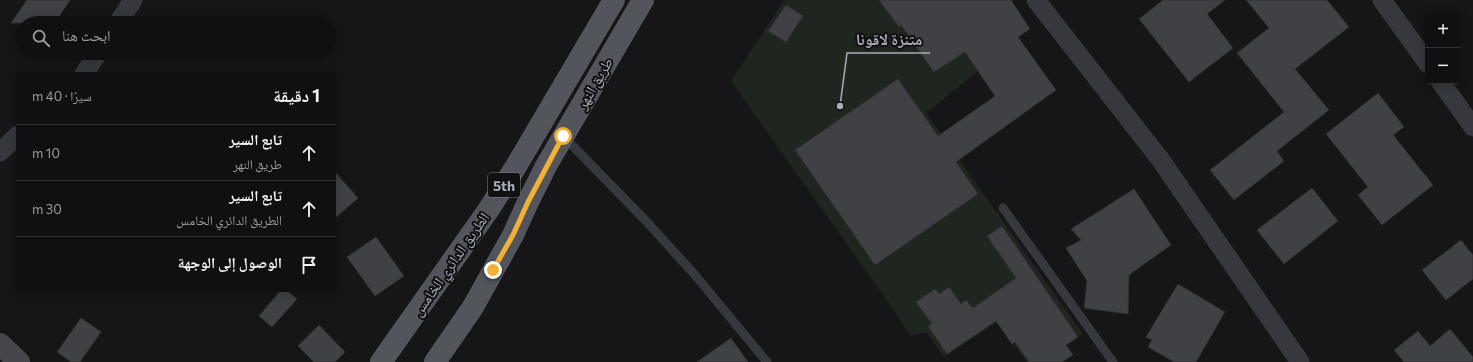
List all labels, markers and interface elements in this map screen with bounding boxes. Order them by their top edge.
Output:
map controls [1425,12,1461,84]
button: + [1425,12,1461,48]
search box [16,16,336,60]
callout: متنزة لاقونا [847,25,930,53]
text: ابحث هنا [62,26,111,44]
icon: search [30,27,52,49]
text: متنزة لاقونا [856,29,922,48]
button: − [1425,48,1461,84]
street label: طريق النهر [572,54,618,114]
text: 1 دقيقة [273,85,320,106]
text: سيرًا · 40 m [32,88,92,104]
route start [554,127,572,145]
text: تابع السير [229,130,282,148]
icon: ahead [298,142,320,164]
text: 10 m [32,145,60,161]
text: طريق النهر [233,156,282,172]
road number: 5th [488,173,520,197]
text: تابع السير [229,186,282,204]
icon: ahead [298,198,320,220]
text: 30 m [32,201,62,217]
street label: الطريق الدائري الخامس [408,209,496,321]
text: الطريق الدائري الخامس [176,212,282,228]
text: الوصول إلى الوجهة [178,253,282,271]
icon: arrive [298,254,320,276]
route end [484,261,502,279]

